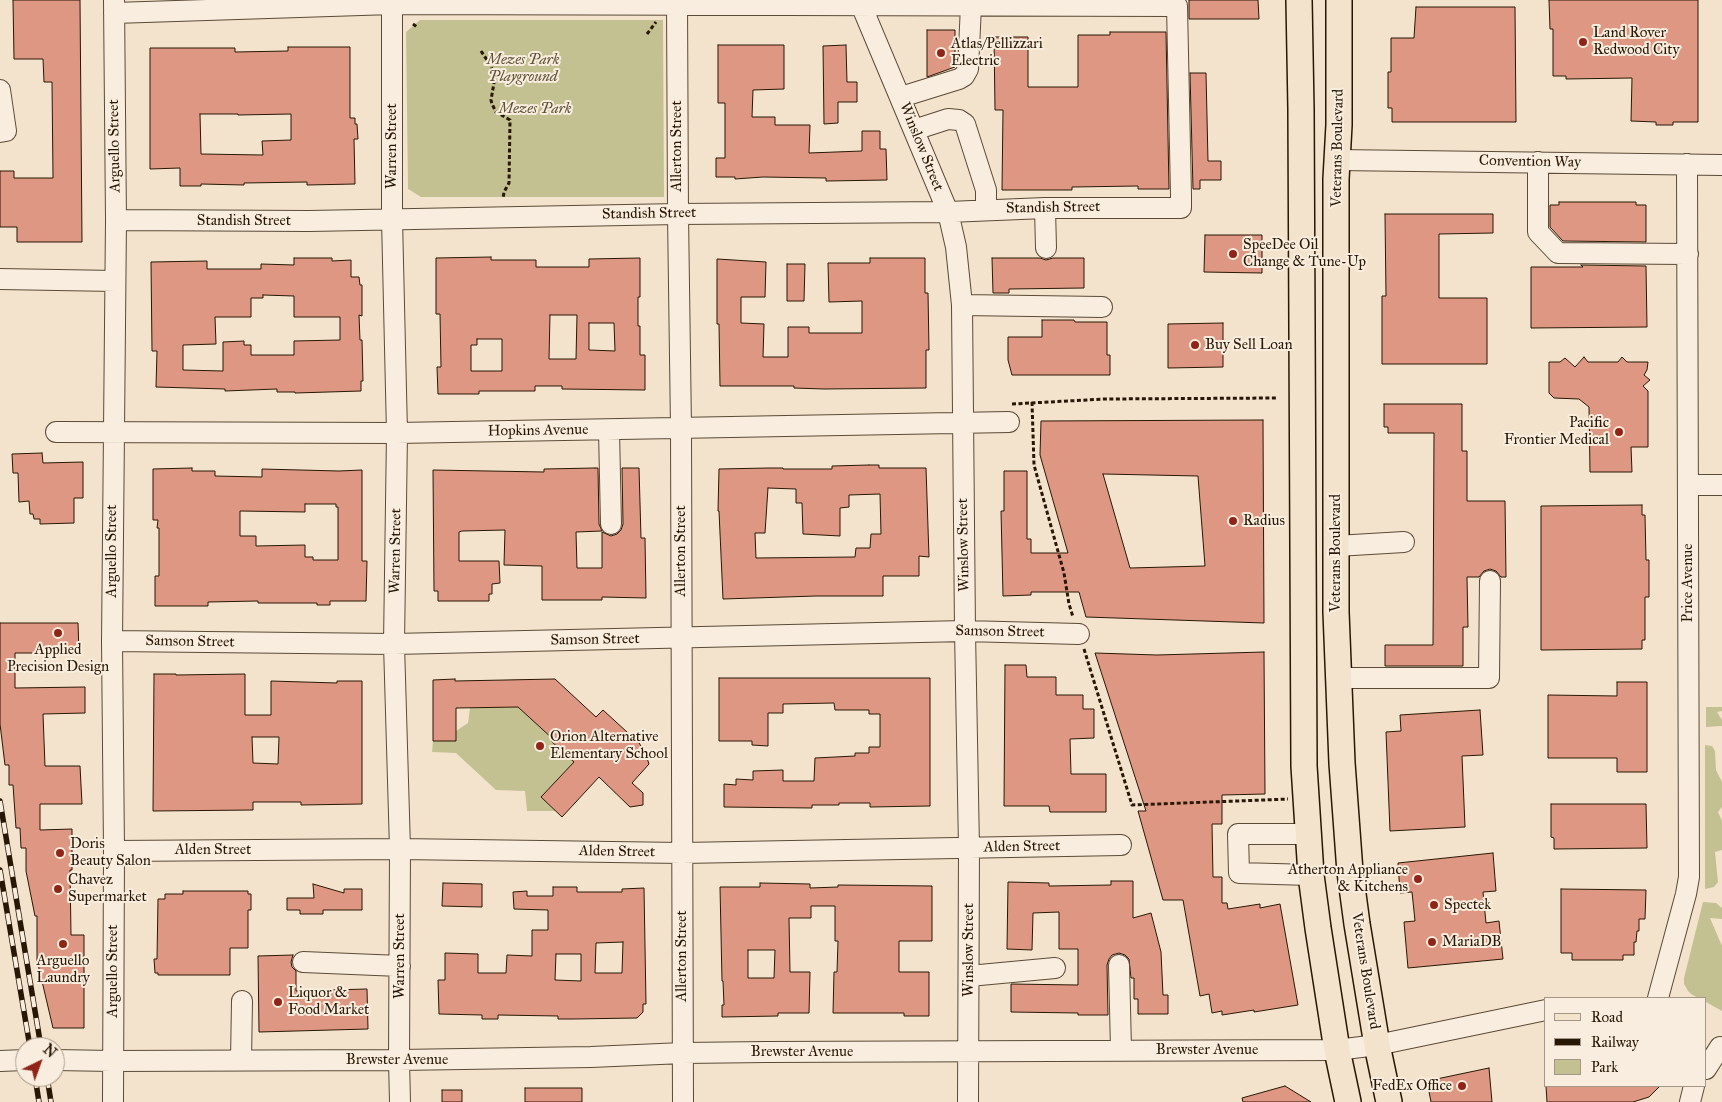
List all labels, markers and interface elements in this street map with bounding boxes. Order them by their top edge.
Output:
place label: Land Rover Redwood City [1593,24,1680,59]
place label: Atlas/Pellizzari Electric [951,35,1043,70]
marker: Land Rover Redwood City [1577,36,1589,48]
marker: Atlas/Pellizzari Electric [935,47,947,59]
park label: Mezes Park Playground [487,51,559,86]
street label: Veterans Boulevard [1328,89,1348,207]
street label: Arguello Street [105,99,125,193]
park label: Mezes Park [499,100,571,118]
street label: Allerton Street [668,100,686,192]
street label: Winslow Street [895,100,947,194]
street label: Warren Street [383,103,401,189]
street label: Convention Way [1479,152,1581,172]
street label: Standish Street [1006,198,1100,218]
street label: Standish Street [602,204,696,224]
street label: Standish Street [197,212,291,230]
place label: SpeeDee Oil Change & Tune-Up [1243,236,1366,271]
marker: SpeeDee Oil Change & Tune-Up [1227,248,1239,260]
place label: Buy Sell Loan [1205,336,1292,354]
marker: Buy Sell Loan [1189,339,1201,351]
place label: Pacific Frontier Medical [1504,414,1609,449]
street label: Hopkins Avenue [487,421,589,441]
marker: Pacific Frontier Medical [1613,426,1625,438]
street label: Veterans Boulevard [1327,494,1345,612]
street label: Winslow Street [954,498,974,592]
street label: Arguello Street [103,504,121,598]
street label: Allerton Street [672,505,690,597]
street label: Warren Street [386,508,406,594]
place label: Radius [1243,512,1285,530]
marker: Radius [1227,515,1239,527]
street label: Price Avenue [1679,543,1697,623]
street label: Samson Street [955,622,1045,642]
marker: Applied Precision Design [52,627,64,639]
street label: Samson Street [550,630,640,650]
street label: Samson Street [145,632,235,652]
place label: Applied Precision Design [7,641,109,676]
place label: Orion Alternative Elementary School [550,728,668,763]
marker: Orion Alternative Elementary School [534,740,546,752]
place label: Doris Beauty Salon [70,835,151,870]
street label: Alden Street [984,837,1060,857]
street label: Alden Street [175,841,251,859]
street label: Alden Street [579,842,655,862]
marker: Doris Beauty Salon [54,847,66,859]
place label: Atherton Appliance & Kitchens [1288,861,1408,896]
place label: Chavez Supermarket [68,871,147,906]
marker: Atherton Appliance & Kitchens [1412,873,1424,885]
marker: Chavez Supermarket [52,883,64,895]
place label: Spectek [1444,896,1491,914]
marker: Spectek [1428,899,1440,911]
street label: Winslow Street [960,903,978,997]
street label: Allerton Street [673,910,691,1002]
street label: Veterans Boulevard [1347,911,1383,1031]
street label: Warren Street [391,913,409,999]
street label: Arguello Street [104,924,122,1018]
place label: MariaDB [1442,933,1501,951]
marker: MariaDB [1426,936,1438,948]
marker: Arguello Laundry [57,938,69,950]
place label: Arguello Laundry [36,952,90,987]
place label: Liquor & Food Market [288,984,369,1019]
marker: Liquor & Food Market [272,996,284,1008]
legend [1544,997,1707,1087]
text: Road [1591,1008,1623,1026]
text: Railway [1591,1033,1639,1051]
north arrow [15,1037,65,1087]
text: N [40,1041,60,1062]
street label: Brewster Avenue [1156,1041,1258,1059]
street label: Brewster Avenue [751,1043,853,1061]
street label: Brewster Avenue [346,1051,448,1069]
text: Park [1591,1058,1618,1076]
place label: FedEx Office [1372,1077,1452,1095]
marker: FedEx Office [1456,1080,1468,1092]

